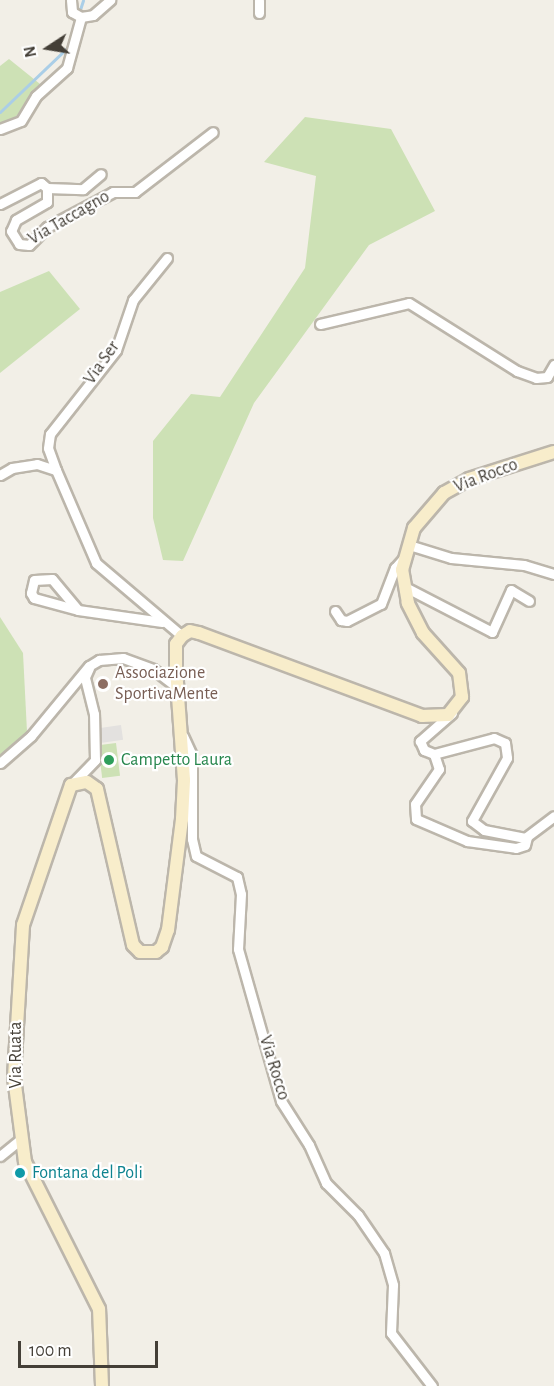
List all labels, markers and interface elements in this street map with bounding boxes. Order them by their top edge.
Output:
north arrow [18,18,78,78]
text: N [21,45,39,59]
street label: Via Taccagno [24,186,114,250]
street label: Via Ser [79,337,125,389]
street label: Via Rocco [451,454,521,498]
place label: Associazione SportivaMente [115,663,218,706]
marker: Associazione SportivaMente [96,677,110,691]
place label: Campetto Laura [121,749,232,771]
marker: Campetto Laura [102,753,116,767]
street label: Via Ruata [5,1022,27,1088]
street label: Via Rocco [254,1033,294,1103]
place label: Fontana del Poli [32,1162,143,1184]
marker: Fontana del Poli [13,1166,27,1180]
scale bar [21,1329,160,1367]
text: 100 m [29,1342,72,1360]

